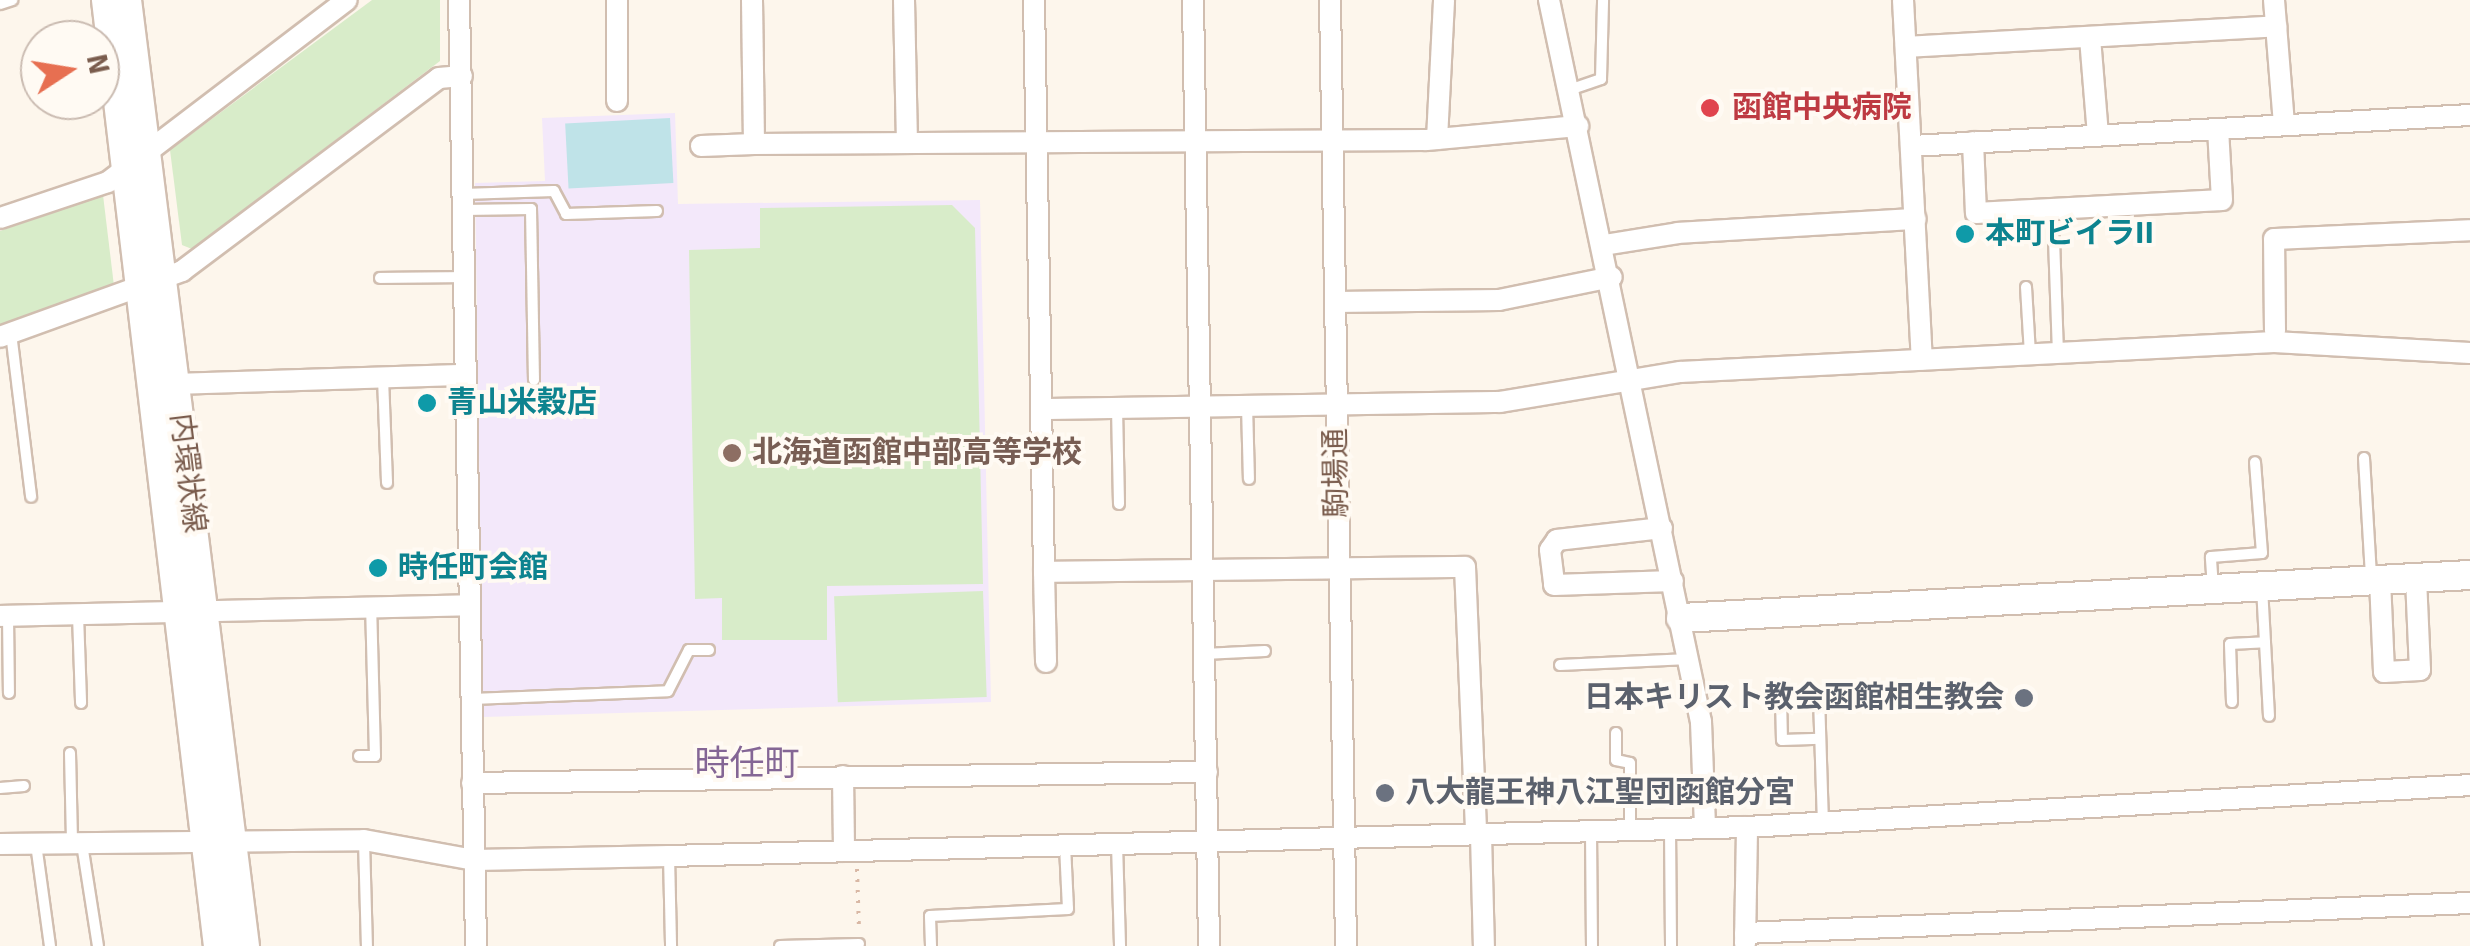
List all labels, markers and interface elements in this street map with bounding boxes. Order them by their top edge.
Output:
north arrow [20,20,120,120]
text: N [79,51,116,77]
place label: 函館中央病院 [1732,90,1912,126]
marker: 函館中央病院 [1697,95,1723,121]
place label: 本町ビイラII [1985,216,2154,252]
marker: 本町ビイラII [1954,223,1976,245]
place label: 青山米穀店 [447,385,597,421]
marker: 青山米穀店 [416,392,438,414]
street label: 内環状線 [162,411,212,535]
street label: 駒場通 [1318,428,1356,518]
place label: 北海道函館中部高等学校 [752,435,1082,471]
marker: 北海道函館中部高等学校 [721,442,743,464]
place label: 時任町会館 [398,550,548,586]
marker: 時任町会館 [367,557,389,579]
place label: 日本キリスト教会函館相生教会 [1584,680,2004,716]
marker: 日本キリスト教会函館相生教会 [2013,687,2035,709]
district label: 時任町 [695,743,799,785]
place label: 八大龍王神八江聖団函館分宮 [1405,775,1795,811]
marker: 八大龍王神八江聖団函館分宮 [1374,782,1396,804]

